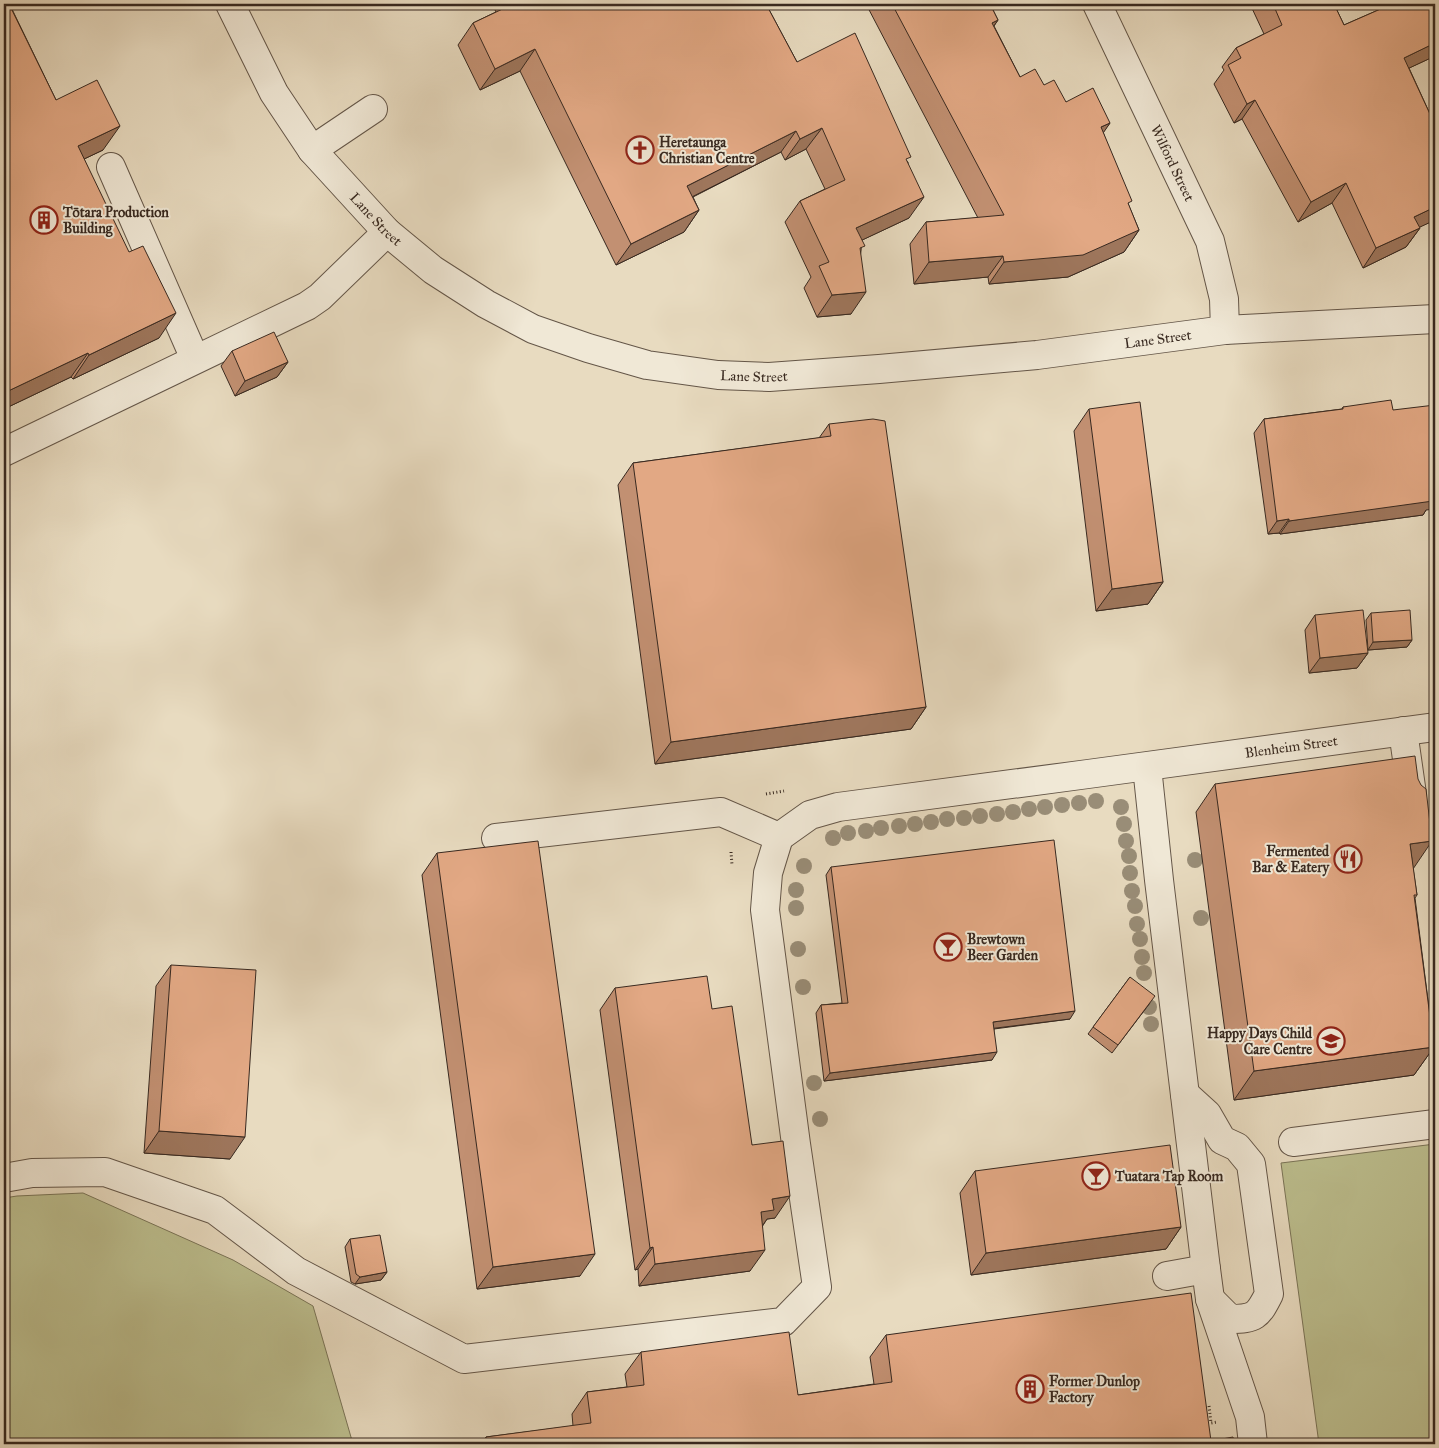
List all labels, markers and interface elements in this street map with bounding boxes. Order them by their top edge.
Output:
street label: Wilford Street [1147,122,1198,204]
place label: Heretaunga Christian Centre [659,134,755,167]
church icon: Heretaunga Christian Centre [625,135,655,165]
street label: Lane Street [346,189,405,250]
place label: Tōtara Production Building [62,204,169,238]
building icon: Tōtara Production Building [29,205,59,235]
street label: Lane Street [1123,327,1193,352]
street label: Lane Street [720,367,788,386]
street label: Blenheim Street [1244,732,1339,762]
place label: Fermented Bar & Eatery [1252,843,1330,877]
restaurant icon: Fermented Bar & Eatery [1333,844,1363,874]
place label: Brewtown Beer Garden [967,931,1038,964]
bar icon: Brewtown Beer Garden [933,932,963,962]
place label: Happy Days Child Care Centre [1207,1025,1313,1058]
school or university icon: Happy Days Child Care Centre [1316,1026,1346,1056]
bar icon: Tuatara Tap Room [1081,1161,1111,1191]
place label: Tuatara Tap Room [1114,1168,1223,1186]
place label: Former Dunlop Factory [1049,1373,1140,1407]
building icon: Former Dunlop Factory [1015,1374,1045,1404]

